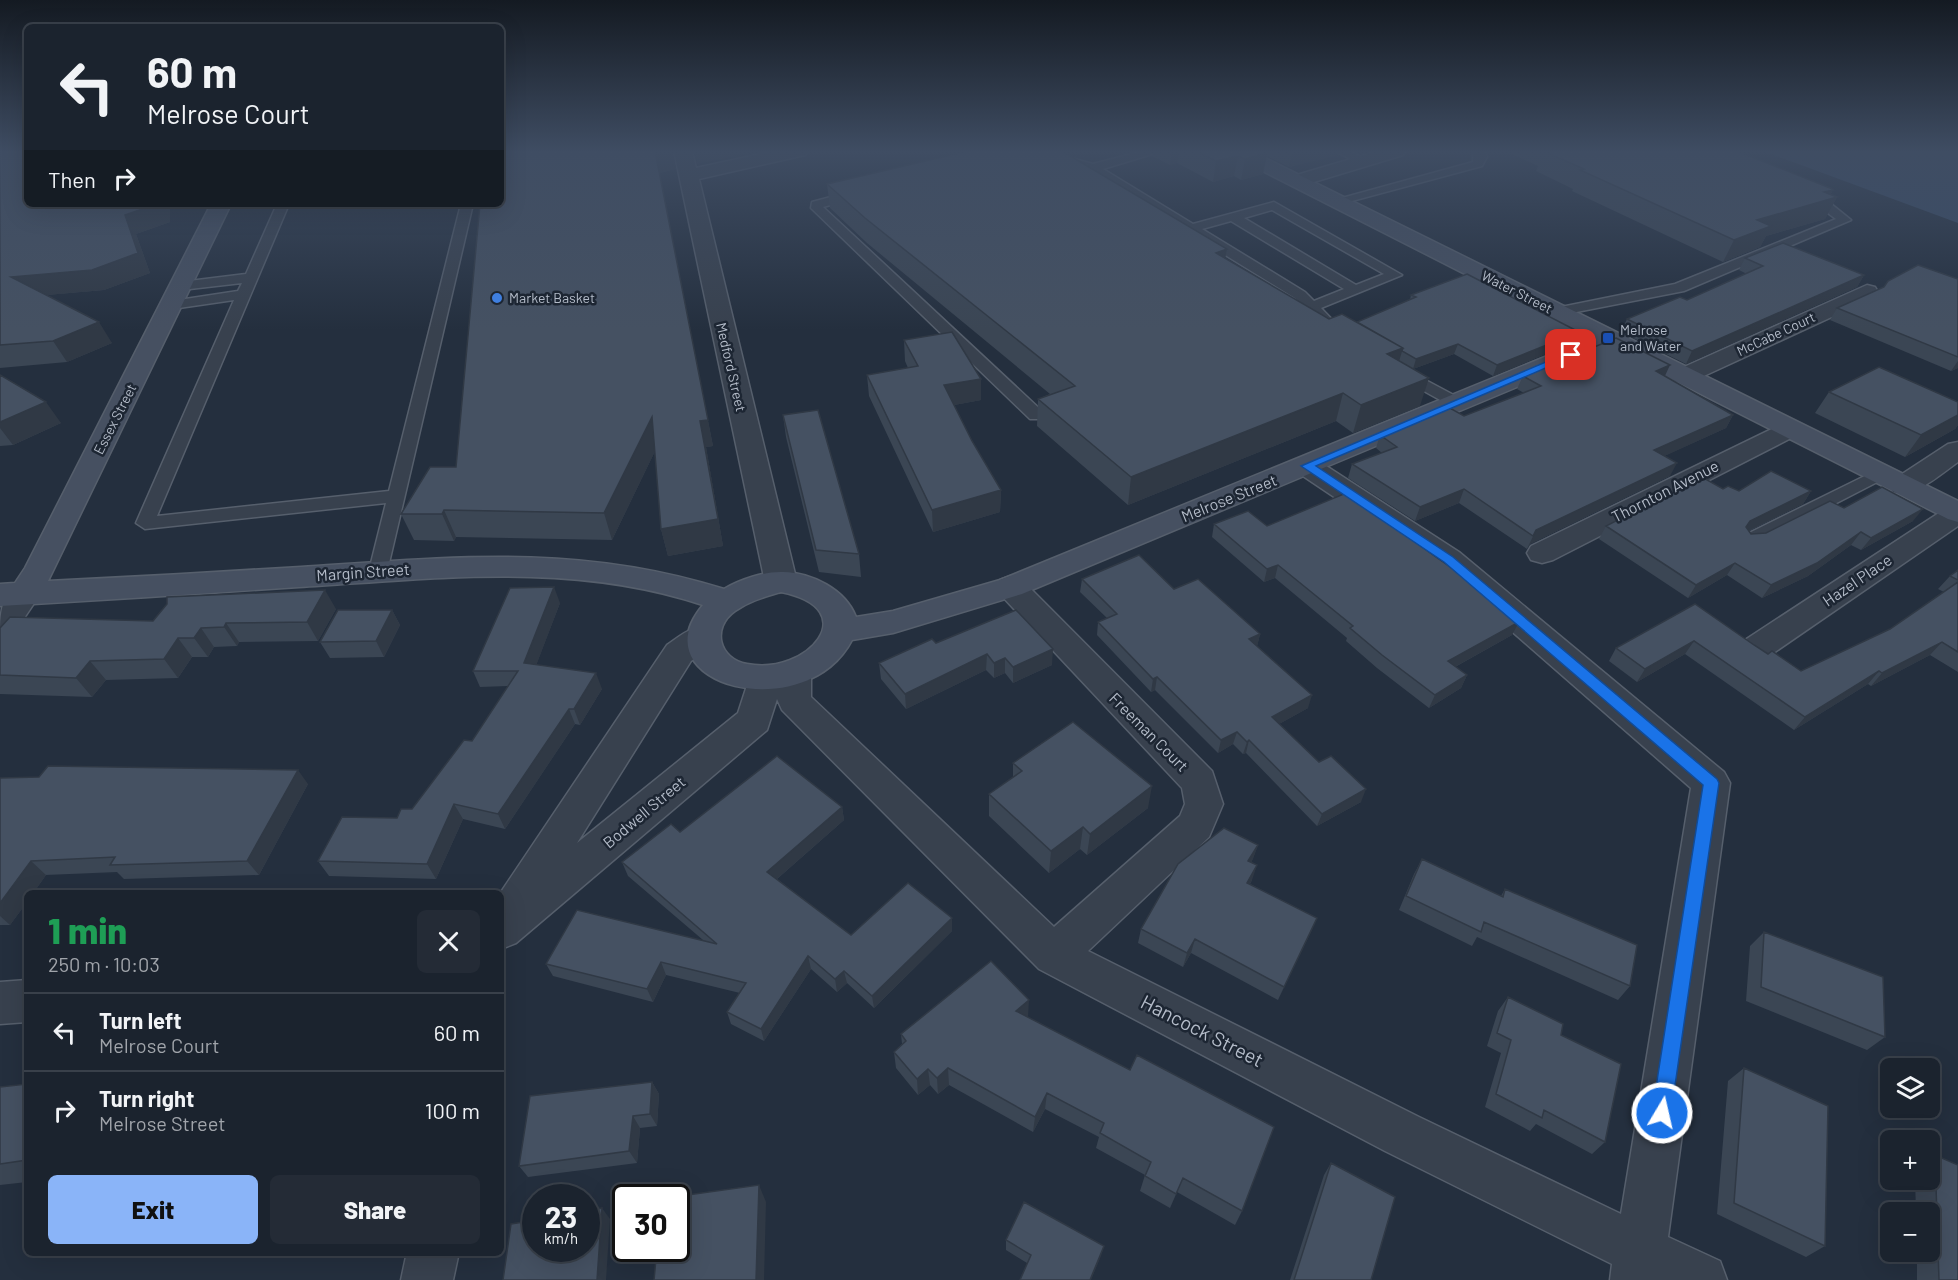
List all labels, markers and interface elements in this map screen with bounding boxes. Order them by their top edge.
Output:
text: 60 m [147,46,237,96]
icon: left [48,48,126,126]
text: Melrose Court [147,97,310,129]
icon: right [108,162,141,195]
text: Then [48,166,96,192]
street label: Water Street [1479,266,1555,317]
place label: Market Basket [509,289,595,306]
marker: Market Basket [490,291,504,305]
street label: McCabe Court [1734,308,1818,359]
street label: Medford Street [713,321,750,413]
place label: Melrose and Water [1620,321,1681,354]
pin [1545,329,1596,380]
marker: Melrose and Water [1601,331,1615,345]
icon: arrive [1554,338,1587,371]
street label: Essex Street [90,381,140,457]
street label: Thornton Avenue [1608,455,1722,526]
street label: Melrose Street [1178,470,1279,525]
street label: Hazel Place [1819,550,1895,610]
street label: Margin Street [316,559,410,584]
street label: Freeman Court [1106,688,1193,775]
street label: Bodwell Street [599,772,689,852]
text: 1 min [48,908,127,951]
button: close [417,910,480,973]
text: 250 m · 10:03 [48,952,160,976]
street label: Hancock Street [1137,989,1268,1071]
text: Turn left [99,1007,182,1033]
icon: left [48,1016,81,1049]
text: 60 m [434,1019,480,1045]
text: Melrose Court [99,1033,220,1057]
map controls [1880,1058,1940,1262]
button: layers [1880,1058,1940,1118]
position arrow [1630,1081,1694,1145]
text: Turn right [99,1085,194,1111]
icon: right [48,1094,81,1127]
text: 100 m [425,1097,480,1123]
text: Melrose Street [99,1111,226,1135]
button: + [1880,1130,1940,1190]
button: Exit [48,1175,258,1244]
button: Share [270,1175,480,1244]
speed limit sign: 30 [612,1184,690,1262]
text: 23 [545,1198,577,1234]
button: − [1880,1202,1940,1262]
text: km/h [544,1229,578,1247]

